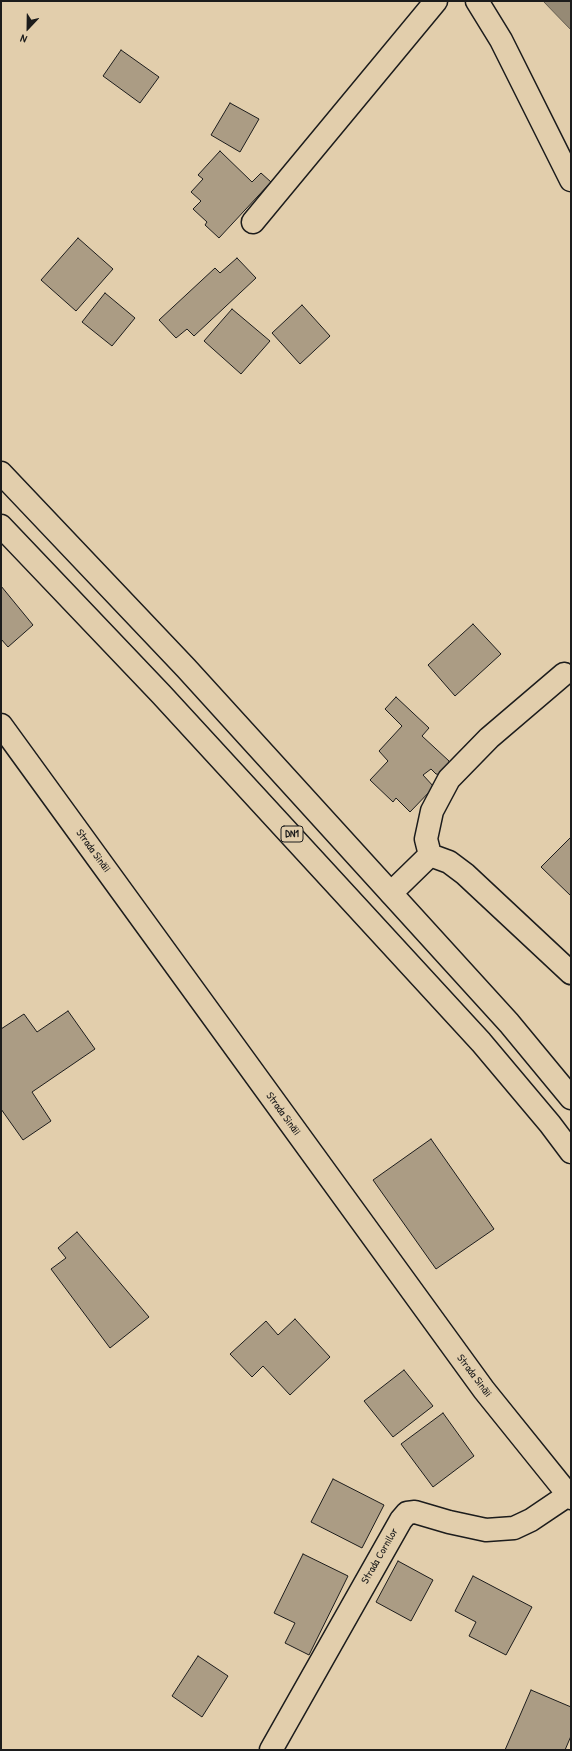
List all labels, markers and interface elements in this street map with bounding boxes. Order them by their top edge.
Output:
north arrow [8,8,48,48]
text: N [18,32,29,47]
road number: DN1 [281,826,303,842]
street label: Strada Sinăii [73,827,113,875]
street label: Strada Sinăii [263,1090,303,1138]
street label: Strada Sinăii [454,1352,494,1400]
street label: Strada Cornilor [359,1526,401,1586]

